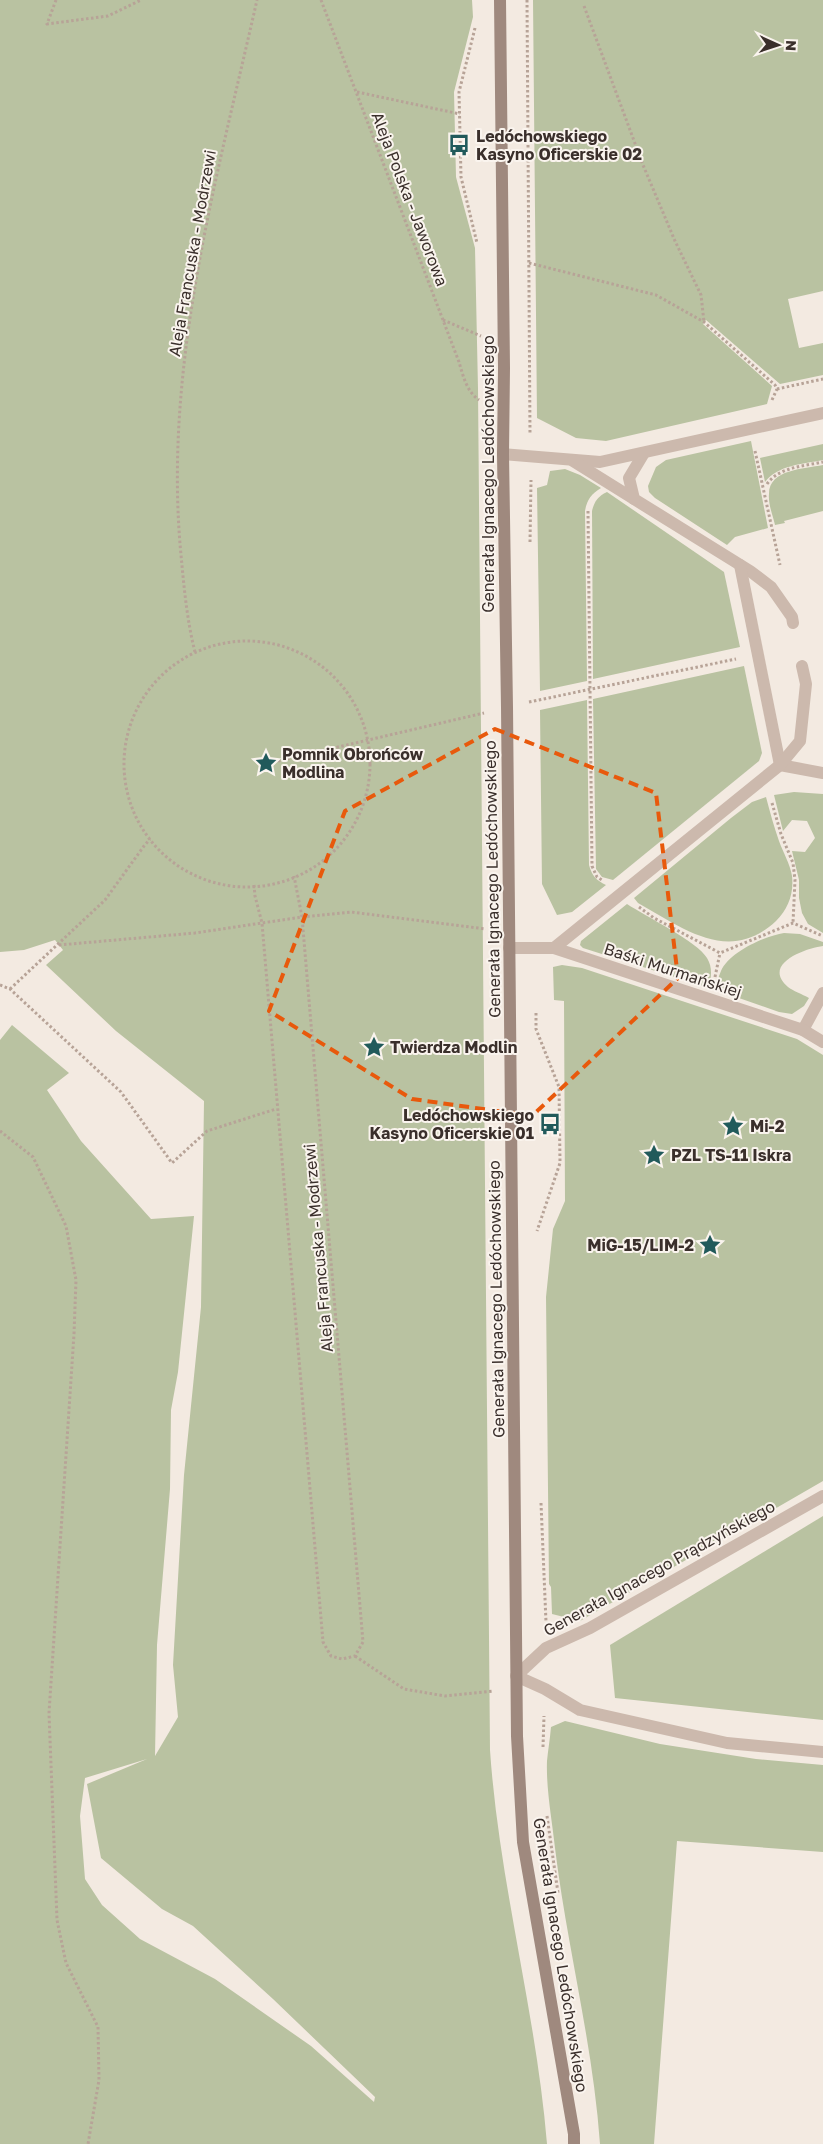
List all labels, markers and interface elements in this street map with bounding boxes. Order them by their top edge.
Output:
north arrow [753,20,803,70]
text: N [783,40,800,51]
street label: Aleja Polska - Jaworowa [368,109,452,289]
place label: Ledóchowskiego Kasyno Oficerskie 02 [476,126,642,164]
bus stop icon: Ledóchowskiego Kasyno Oficerskie 02 [446,132,472,158]
street label: Aleja Francuska - Modrzewi [164,148,220,358]
street label: Generała Ignacego Ledóchowskiego [478,335,498,613]
street label: Generała Ignacego Ledóchowskiego [480,740,504,1018]
place label: Pomnik Obrońców Modlina [282,744,424,782]
place icon: Pomnik Obrońców Modlina [253,750,279,776]
street label: Baśki Murmańskiej [602,938,744,1002]
place icon: Twierdza Modlin [361,1034,387,1060]
place label: Twierdza Modlin [390,1037,517,1057]
place label: Ledóchowskiego Kasyno Oficerskie 01 [369,1105,534,1143]
bus stop icon: Ledóchowskiego Kasyno Oficerskie 01 [537,1111,563,1137]
place icon: Mi-2 [720,1113,746,1139]
place label: Mi-2 [750,1116,785,1136]
place icon: PZL TS-11 Iskra [641,1142,667,1168]
street label: Aleja Francuska - Modrzewi [299,1143,337,1353]
place label: PZL TS-11 Iskra [671,1145,791,1165]
street label: Generała Ignacego Ledóchowskiego [484,1160,508,1438]
place icon: MiG-15/LIM-2 [697,1232,723,1258]
place label: MiG-15/LIM-2 [587,1235,694,1255]
street label: Generała Ignacego Prądzyńskiego [540,1496,778,1640]
street label: Generała Ignacego Ledóchowskiego [529,1816,593,2094]

